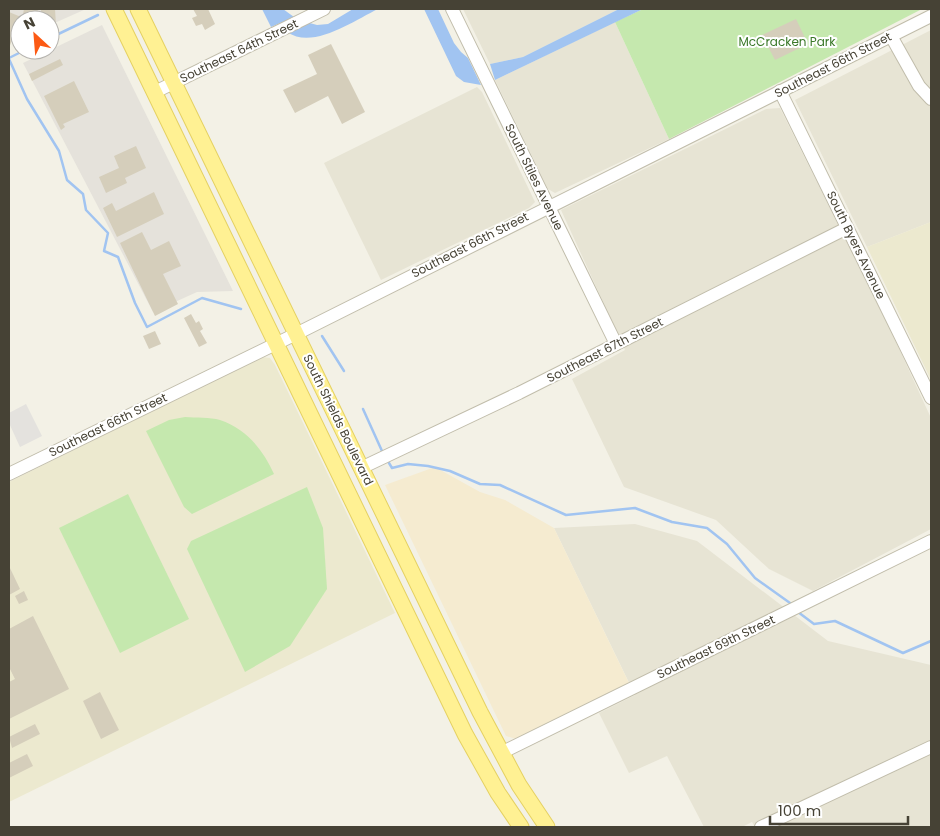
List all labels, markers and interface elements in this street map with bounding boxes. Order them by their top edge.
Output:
north arrow [10,10,60,60]
text: N [20,12,38,35]
street label: Southeast 64th Street [177,15,301,87]
street label: Southeast 66th Street [771,28,894,102]
park label: McCracken Park [739,33,836,50]
street label: South Stiles Avenue [501,120,568,233]
street label: South Byers Avenue [823,188,890,302]
street label: Southeast 66th Street [408,208,531,282]
street label: Southeast 67th Street [544,313,666,386]
street label: South Shields Boulevard [299,351,378,488]
street label: Southeast 66th Street [46,389,170,461]
street label: Southeast 69th Street [654,611,778,683]
scale bar [770,794,908,826]
text: 100 m [778,800,821,821]

